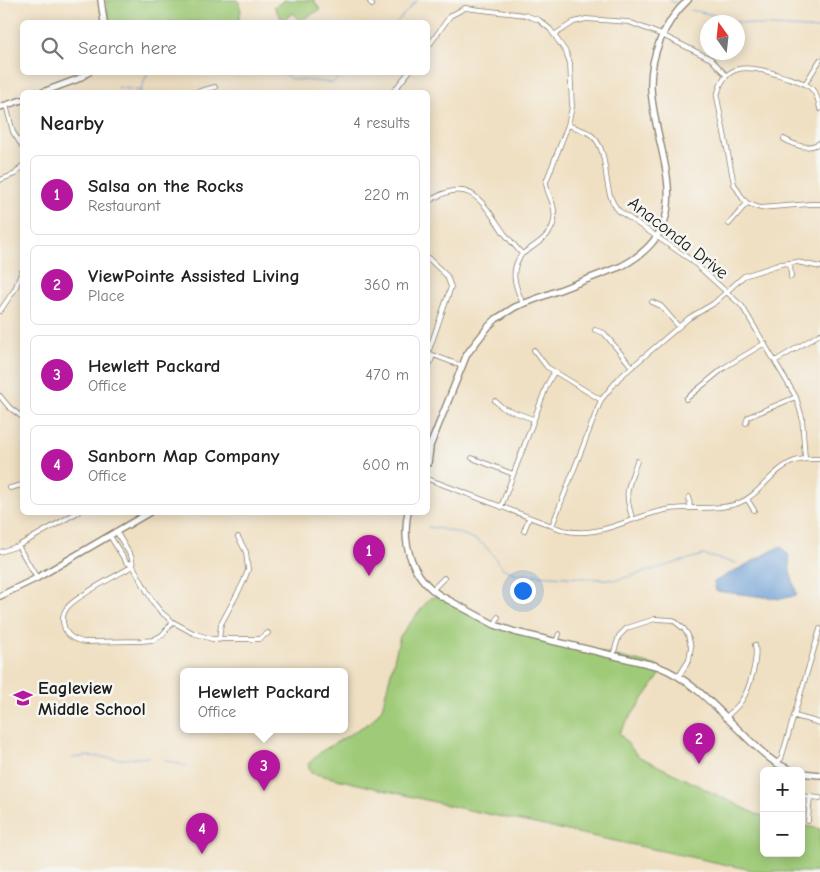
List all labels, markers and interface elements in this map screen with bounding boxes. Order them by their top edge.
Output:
north arrow [700,15,745,60]
search box [20,20,430,75]
icon: search [38,34,66,62]
text: Search here [78,37,177,59]
text: Nearby [40,111,104,135]
text: 4 results [353,114,410,132]
text: Salsa on the Rocks [88,175,243,197]
text: 1 [54,186,60,204]
text: 220 m [364,186,409,204]
street label: Anaconda Drive [624,192,732,284]
text: Restaurant [88,197,160,215]
text: ViewPointe Assisted Living [88,265,300,287]
text: 2 [53,276,61,294]
text: 360 m [364,276,409,294]
text: Place [88,287,124,305]
text: Hewlett Packard [88,355,220,377]
text: 3 [53,366,61,384]
text: 470 m [365,366,409,384]
text: Office [88,377,127,395]
text: Sanborn Map Company [88,445,279,467]
text: 4 [53,456,61,474]
text: 600 m [362,456,409,474]
text: Office [88,467,127,485]
pin: 1 [353,535,385,576]
your location [510,578,536,604]
popup [180,668,348,733]
place label: Eagleview Middle School [38,678,146,720]
text: Hewlett Packard [198,681,330,703]
school or university icon: Eagleview Middle School [12,687,34,709]
text: Office [198,703,236,721]
pin: 2 [683,723,715,764]
pin: 3 [248,750,280,791]
map controls [760,767,805,857]
button: + [760,767,805,812]
button: − [760,812,805,857]
pin: 4 [186,813,218,854]

